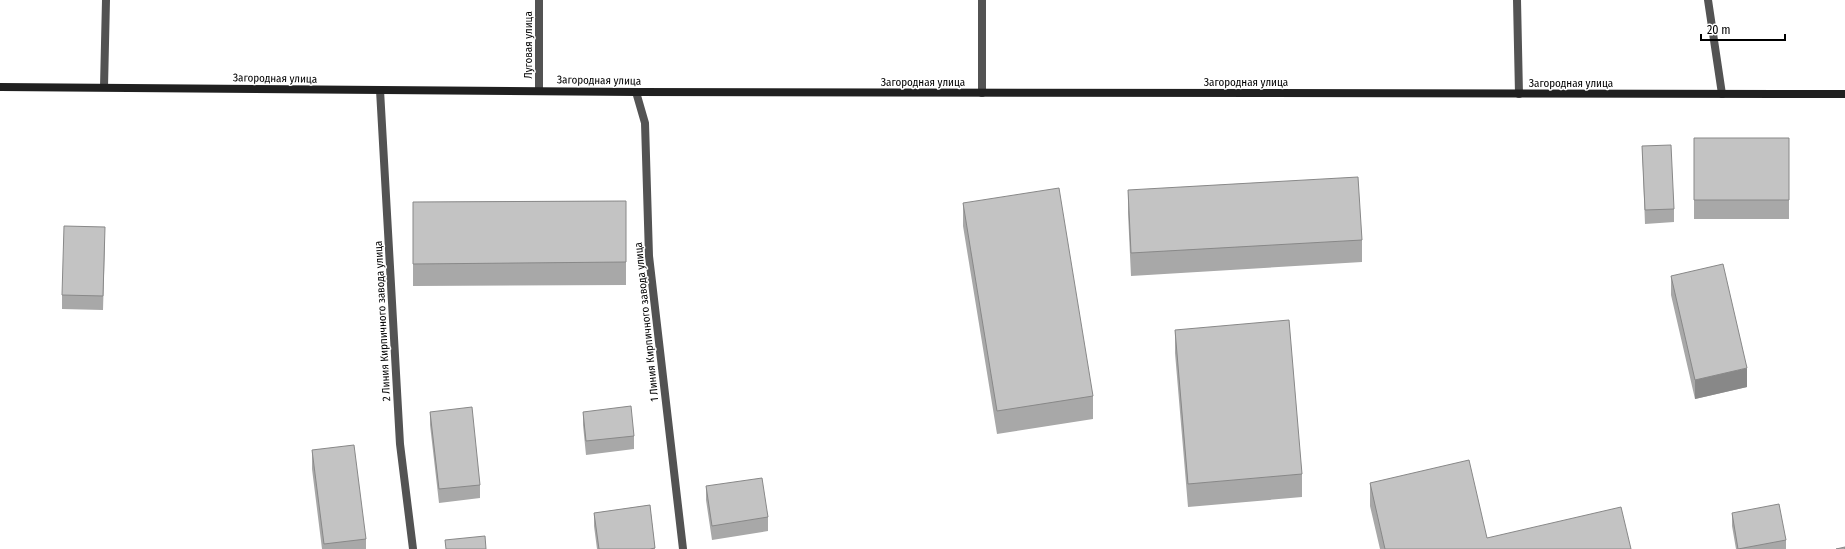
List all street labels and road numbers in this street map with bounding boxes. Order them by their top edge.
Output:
street label: Луговая улица [522,11,535,79]
street label: Загородная улица [233,71,317,86]
street label: Загородная улица [557,73,641,88]
street label: Загородная улица [881,76,965,89]
street label: Загородная улица [1204,76,1288,89]
street label: Загородная улица [1529,77,1613,90]
street label: 2 Линия Кирпичного завода улица [372,240,393,402]
street label: 1 Линия Кирпичного завода улица [632,242,661,402]

